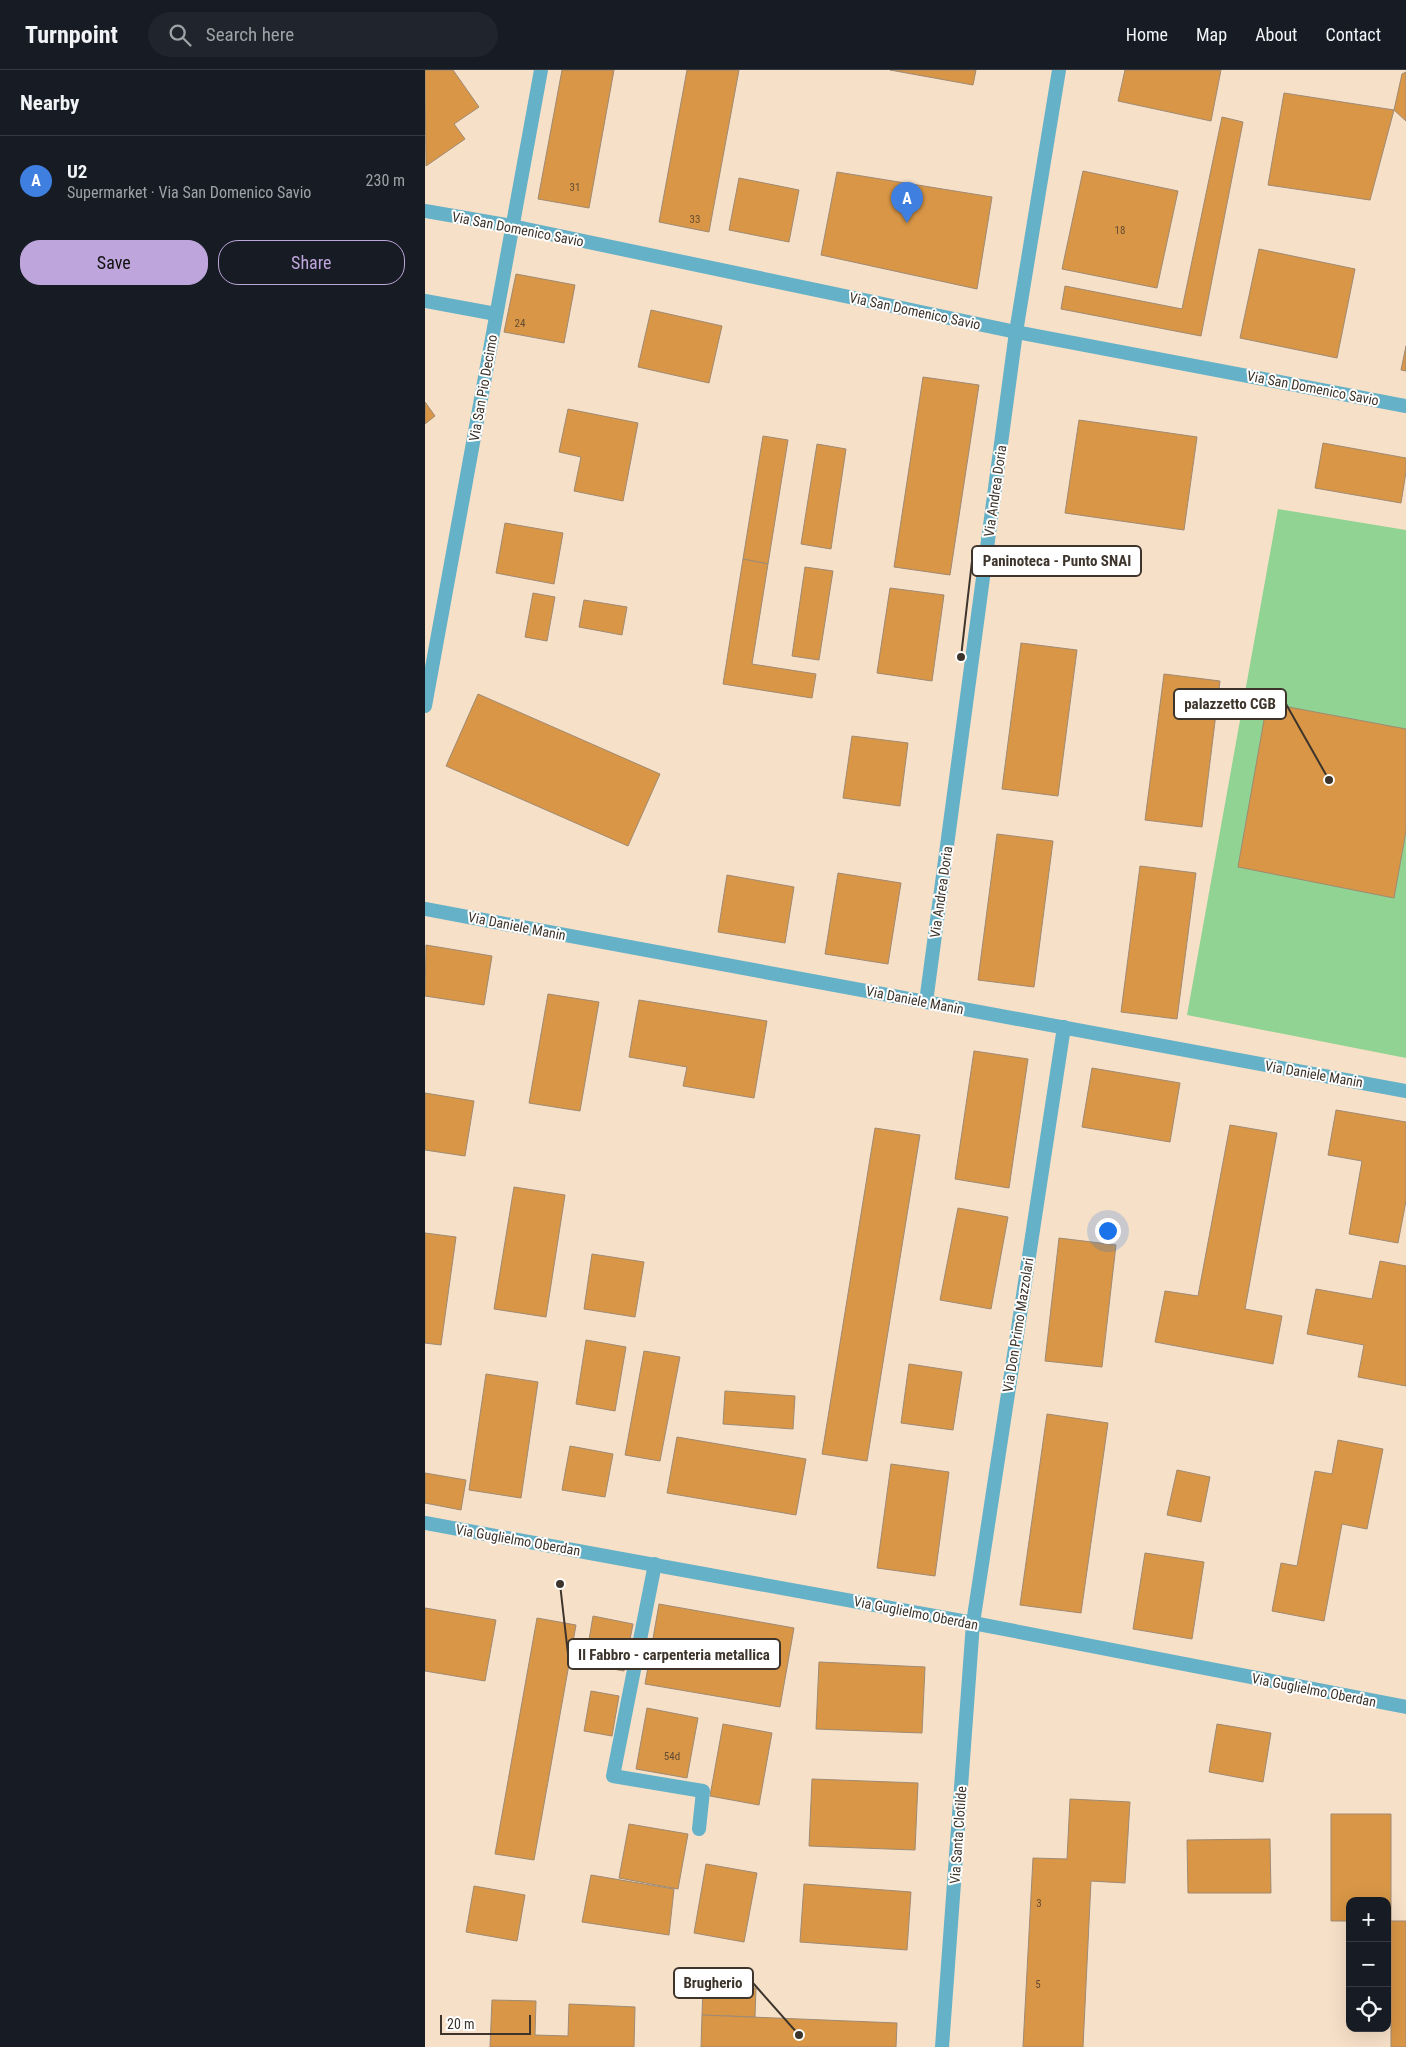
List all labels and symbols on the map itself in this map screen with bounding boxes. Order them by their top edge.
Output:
house number: 31 [570,181,580,194]
pin: A [891,182,923,223]
street label: Via San Domenico Savio [451,208,585,250]
house number: 33 [690,213,700,226]
house number: 18 [1115,224,1125,237]
street label: Via San Domenico Savio [848,289,982,333]
house number: 24 [515,317,526,330]
street label: Via San Pio Decimo [466,333,500,443]
street label: Via San Domenico Savio [1246,367,1380,409]
street label: Via Andrea Doria [981,444,1009,538]
callout: Paninoteca - Punto SNAI [972,546,1141,576]
text: Paninoteca - Punto SNAI [983,552,1131,570]
callout: palazzetto CGB [1174,689,1286,719]
text: palazzetto CGB [1184,695,1276,713]
street label: Via Andrea Doria [927,845,955,939]
street label: Via Daniele Manin [467,909,567,943]
street label: Via Daniele Manin [865,983,965,1017]
street label: Via Daniele Manin [1264,1058,1364,1090]
your location [1095,1218,1121,1244]
street label: Via Don Primo Mazzolari [999,1257,1037,1393]
street label: Via Guglielmo Oberdan [454,1521,582,1559]
street label: Via Guglielmo Oberdan [852,1593,980,1633]
callout: Il Fabbro - carpenteria metallica [568,1639,780,1669]
text: Il Fabbro - carpenteria metallica [578,1646,770,1664]
street label: Via Guglielmo Oberdan [1250,1670,1378,1710]
house number: 54d [664,1750,680,1763]
street label: Via Santa Clotilde [947,1785,969,1884]
house number: 3 [1036,1897,1042,1910]
callout: Brugherio [674,1968,753,1998]
text: Brugherio [683,1974,743,1992]
house number: 5 [1035,1978,1041,1991]
scale bar [440,2012,531,2035]

